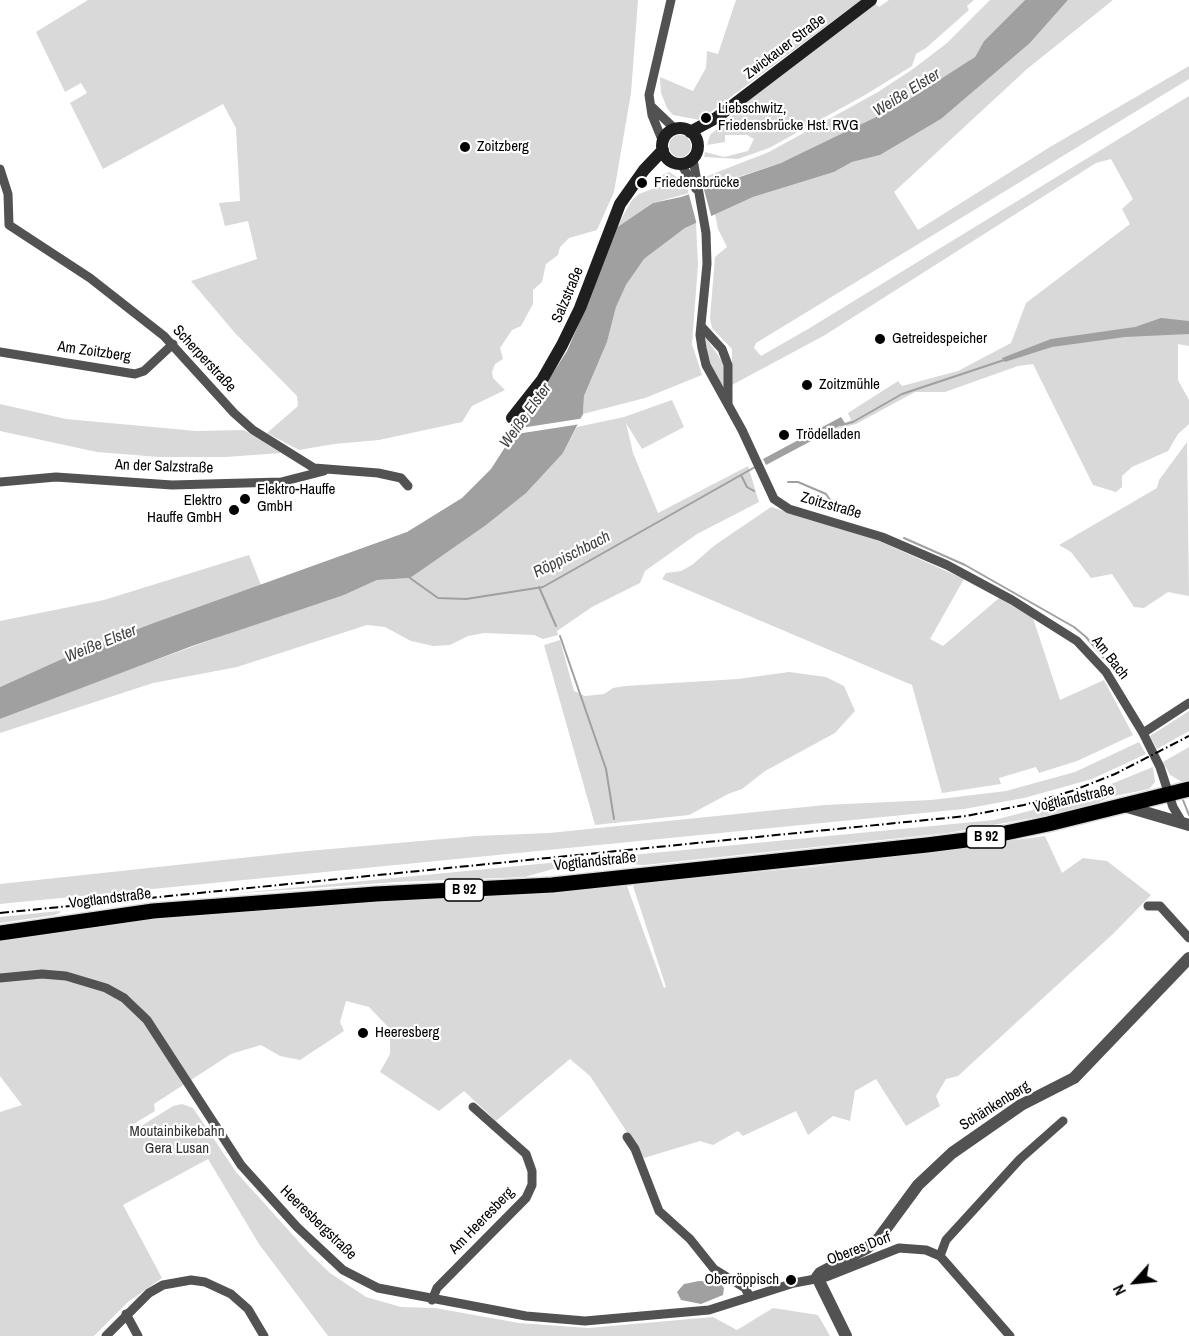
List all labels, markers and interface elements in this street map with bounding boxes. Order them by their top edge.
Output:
street label: Zwickauer Straße [741,11,829,83]
water label: Weiße Elster [870,65,944,121]
place label: Liebschwitz, Friedensbrücke Hst. RVG [718,100,859,135]
marker: Liebschwitz, Friedensbrücke Hst. RVG [699,111,713,125]
place label: Zoitzberg [477,138,529,156]
marker: Zoitzberg [458,140,472,154]
place label: Friedensbrücke [654,174,739,192]
marker: Friedensbrücke [635,176,649,190]
street label: Salzstraße [548,264,588,326]
street label: Scherperstraße [169,322,239,396]
place label: Getreidespeicher [892,330,987,348]
marker: Getreidespeicher [873,332,887,346]
street label: Am Zoitzberg [56,338,132,366]
place label: Zoitzmühle [819,376,880,394]
marker: Zoitzmühle [800,378,814,392]
water label: Weiße Elster [496,380,556,452]
place label: Trödelladen [796,426,860,444]
marker: Trödelladen [777,428,791,442]
street label: An der Salzstraße [114,456,214,478]
place label: Elektro-Hauffe GmbH [257,481,335,516]
street label: Zoitzstraße [799,489,863,523]
place label: Elektro Hauffe GmbH [147,492,222,527]
marker: Elektro-Hauffe GmbH [238,492,252,506]
marker: Elektro Hauffe GmbH [227,503,241,517]
water label: Röppischbach [530,527,614,583]
water label: Weiße Elster [62,621,140,667]
street label: Am Bach [1088,633,1132,683]
street label: Vogtlandstraße [1032,781,1116,817]
road number: B 92 [966,826,1006,848]
street label: Vogtlandstraße [553,849,637,875]
road number: B 92 [444,879,484,901]
street label: Vogtlandstraße [68,885,152,913]
place label: Heeresberg [375,1024,439,1042]
marker: Heeresberg [356,1026,370,1040]
street label: Schänkenberg [957,1077,1033,1135]
park label: Moutainbikebahn Gera Lusan [129,1123,225,1158]
street label: Heeresbergstraße [276,1182,360,1264]
street label: Am Heeresberg [446,1184,518,1258]
street label: Oberes Dorf [825,1229,893,1269]
north arrow [1105,1252,1165,1312]
place label: Oberröppisch [704,1271,779,1289]
marker: Oberröppisch [784,1273,798,1287]
text: N [1107,1281,1131,1299]

